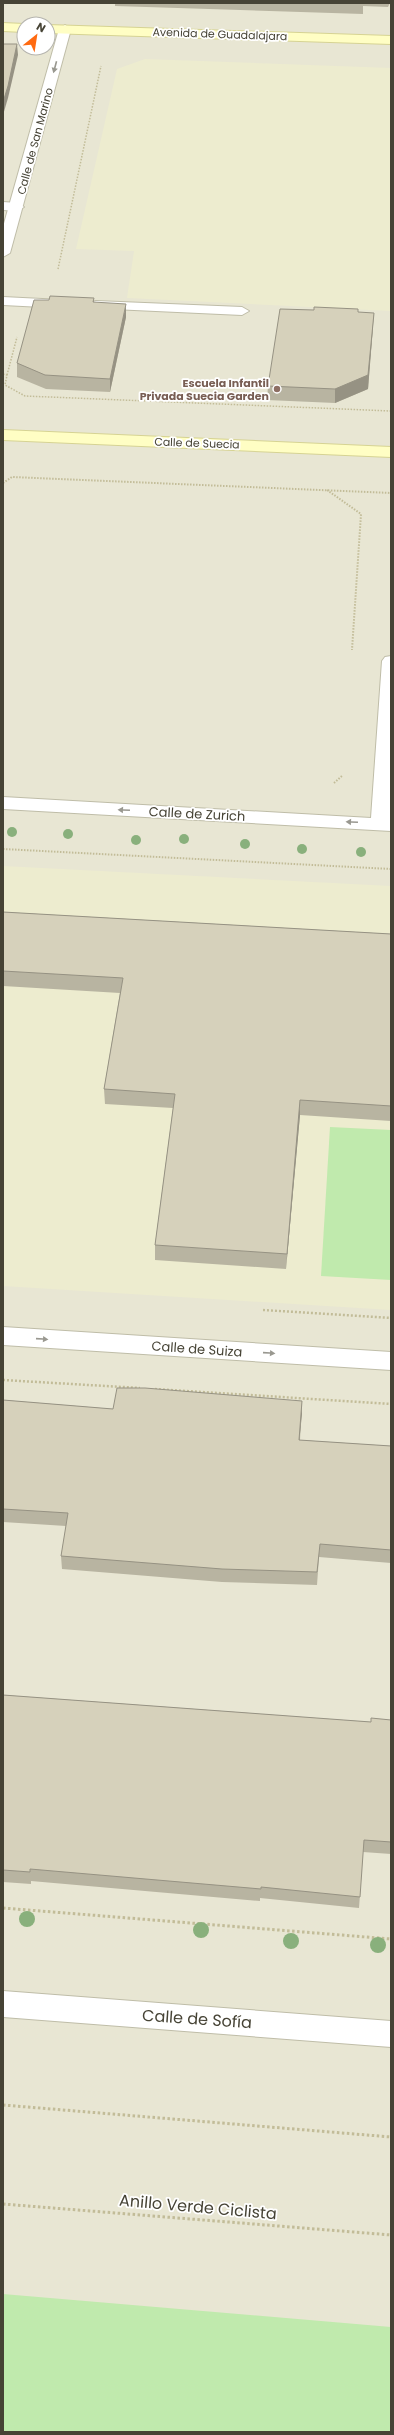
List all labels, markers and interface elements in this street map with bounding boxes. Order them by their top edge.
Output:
north arrow [16,16,56,56]
text: N [33,18,49,36]
street label: Avenida de Guadalajara [152,24,288,44]
one-way arrow [52,61,58,73]
street label: Calle de San Marino [13,86,57,196]
place label: Escuela Infantil Privada Suecia Garden [140,375,269,404]
marker: Escuela Infantil Privada Suecia Garden [272,384,282,394]
street label: Calle de Suecia [154,434,240,452]
street label: Calle de Zurich [148,802,246,826]
one-way arrow [117,807,130,813]
one-way arrow [346,819,358,826]
one-way arrow [36,1335,48,1342]
street label: Calle de Suiza [151,1336,243,1362]
one-way arrow [263,1350,275,1357]
street label: Calle de Sofía [141,2004,253,2034]
street label: Anillo Verde Ciclista [118,2189,278,2225]

